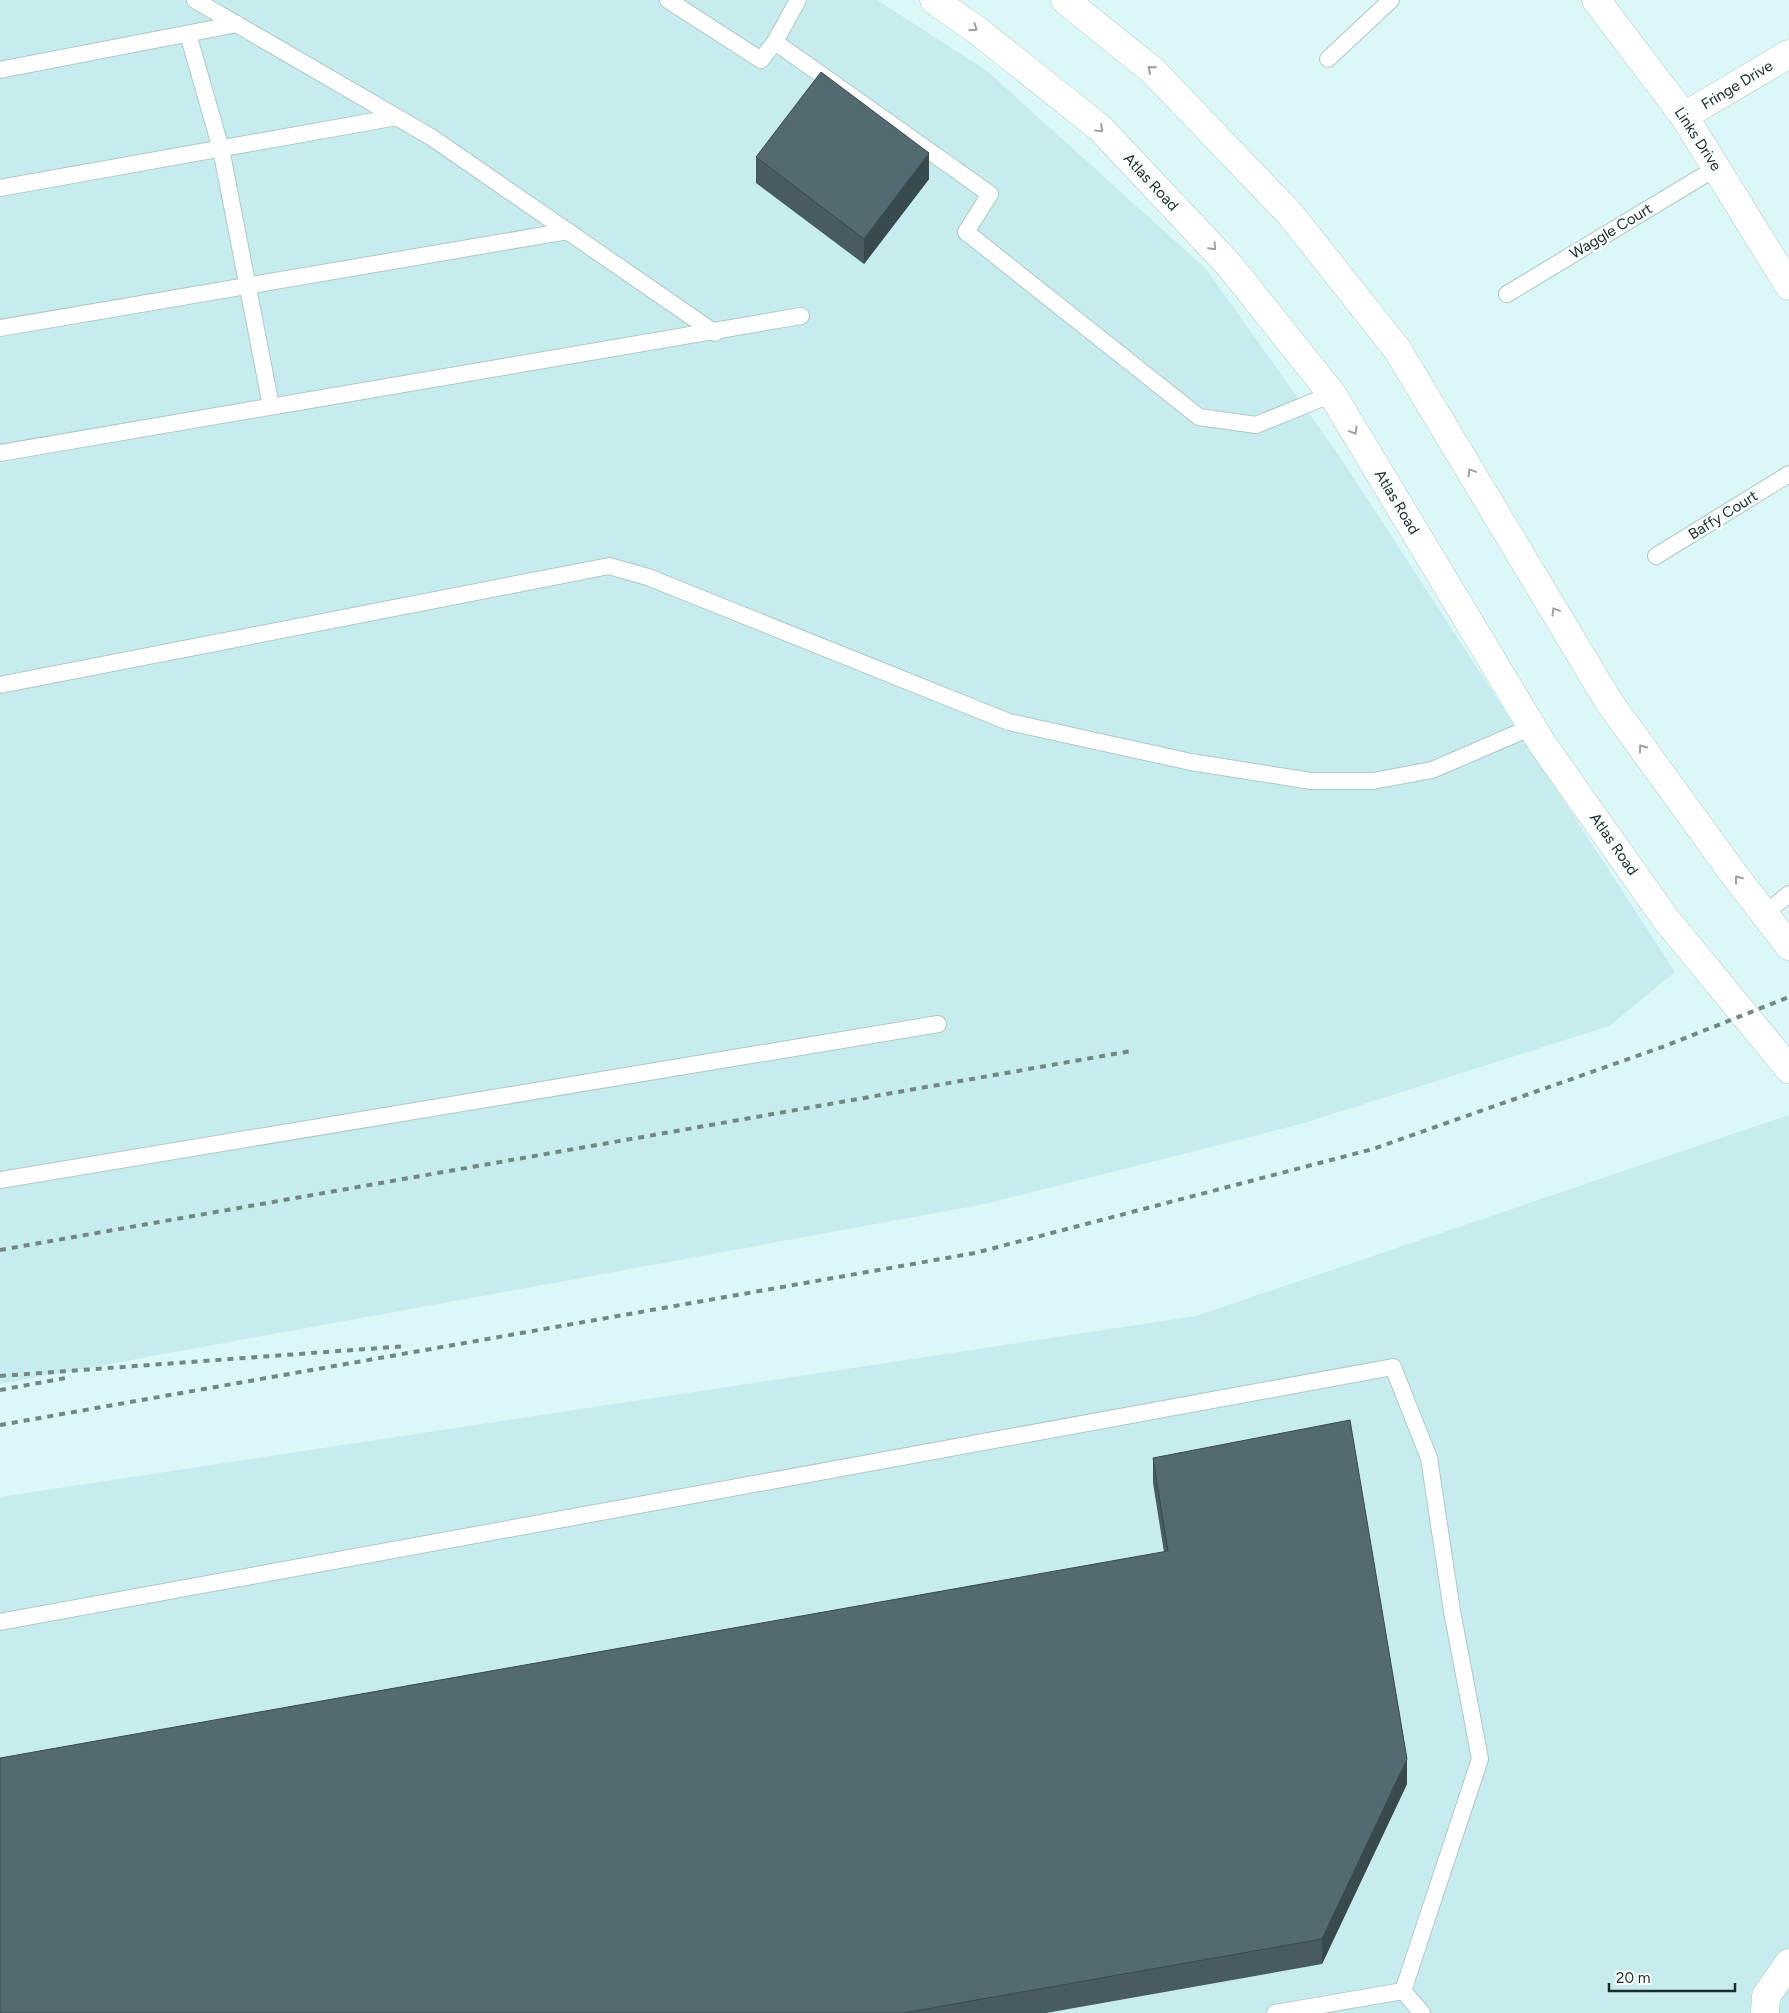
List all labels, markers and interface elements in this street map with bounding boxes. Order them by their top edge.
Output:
one-way arrow [968,22,978,31]
street label: Fringe Drive [1698,57,1776,113]
one-way arrow [1147,66,1156,75]
street label: Links Drive [1671,104,1725,174]
one-way arrow [1095,123,1104,132]
street label: Atlas Road [1120,150,1182,214]
street label: Waggle Court [1567,199,1656,263]
one-way arrow [1207,241,1216,250]
one-way arrow [1348,425,1358,434]
street label: Atlas Road [1371,466,1423,538]
one-way arrow [1467,468,1477,477]
street label: Baffy Court [1685,486,1761,543]
one-way arrow [1551,608,1561,617]
one-way arrow [1639,744,1648,754]
street label: Atlas Road [1586,809,1642,879]
one-way arrow [1735,876,1743,885]
scale bar [1609,1960,1735,1992]
text: 20 m [1616,1969,1650,1987]

